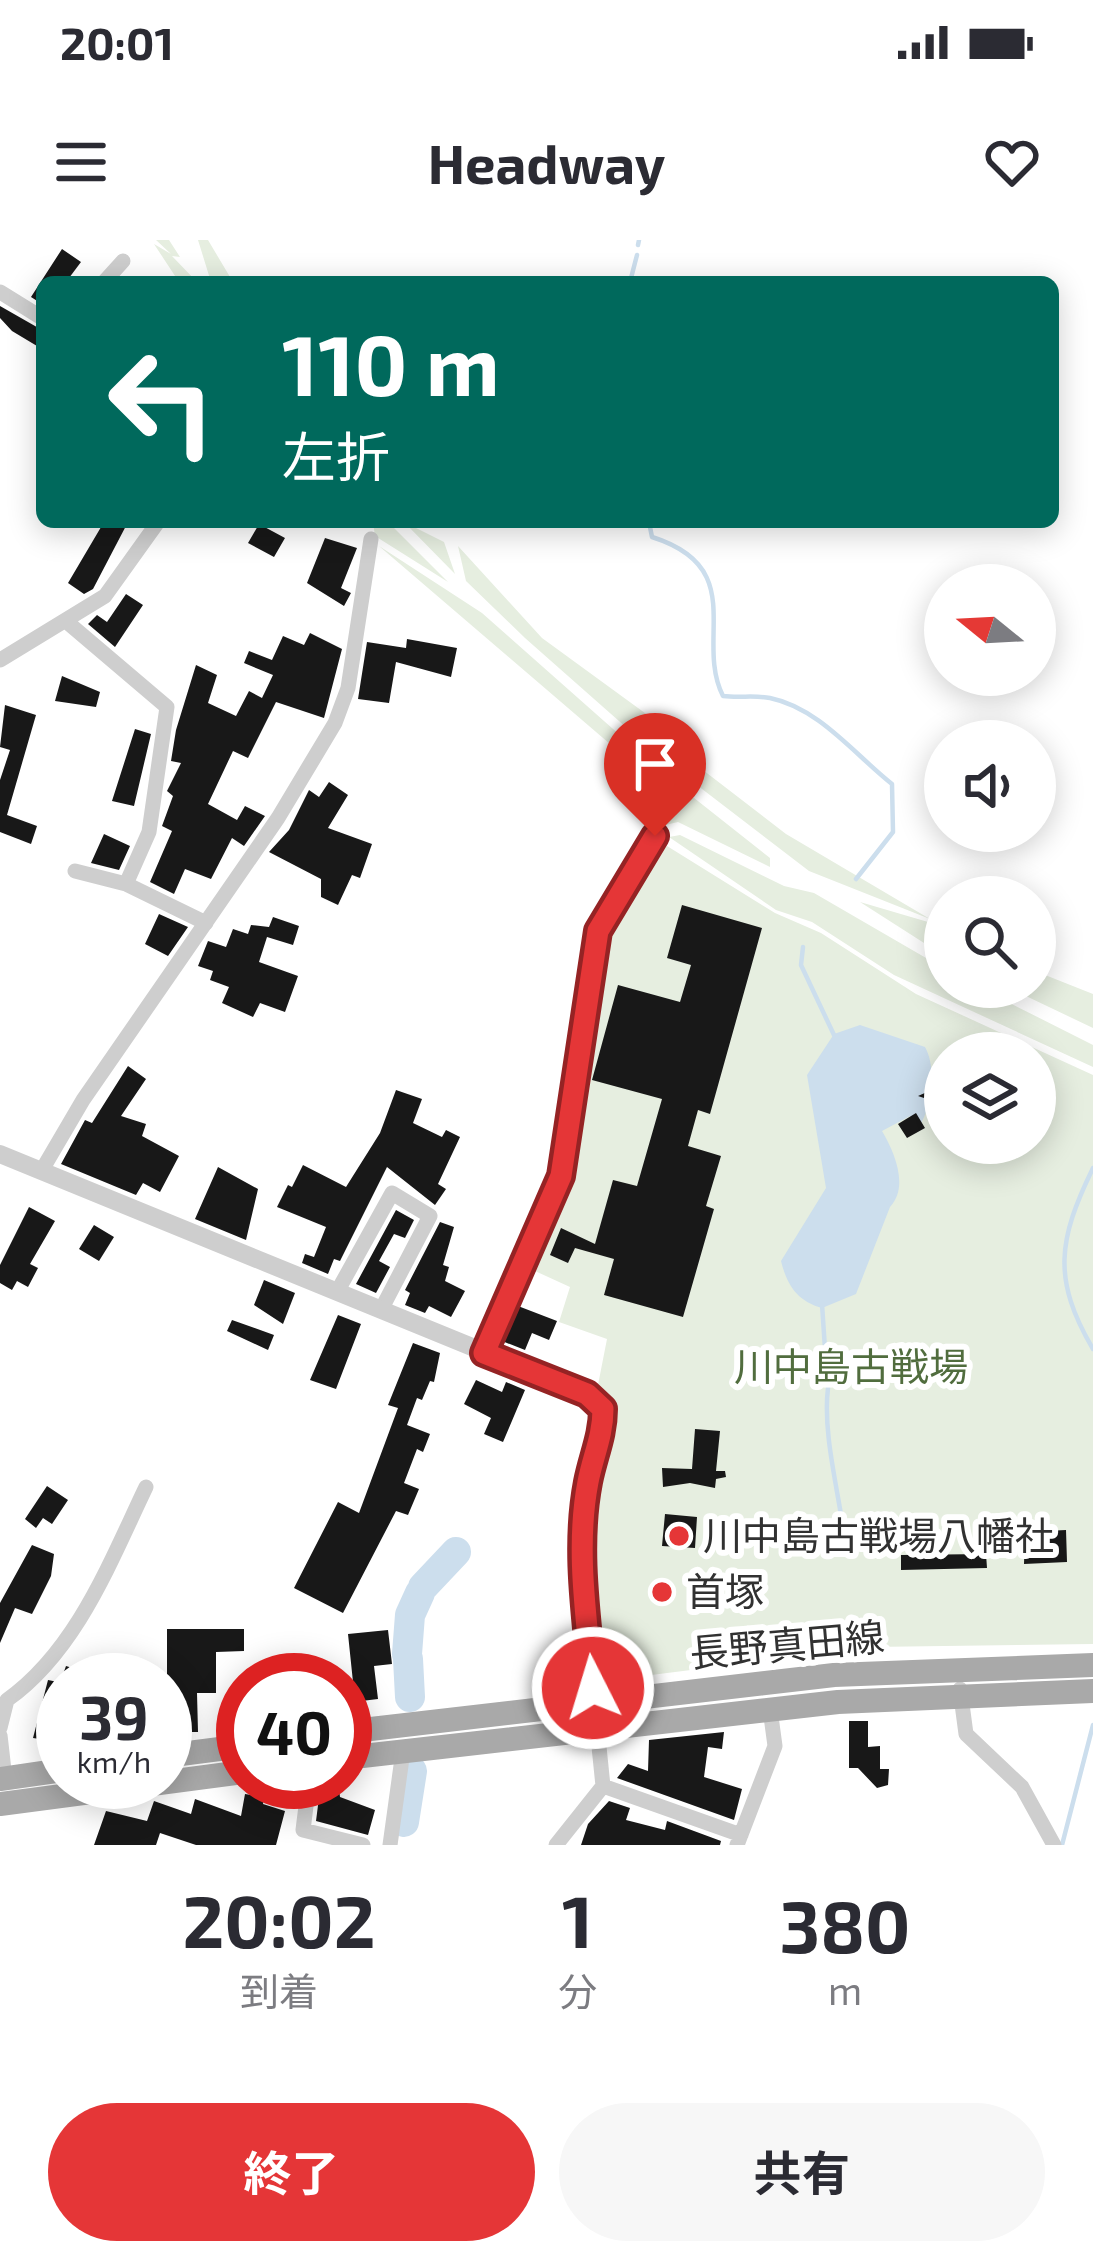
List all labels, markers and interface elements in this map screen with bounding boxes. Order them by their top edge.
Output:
text: 20:01 [60,15,174,69]
icon: menu [48,129,114,195]
icon: heart [979,129,1045,195]
text: Headway [428,130,665,195]
text: 110 m [282,312,500,413]
icon: left [84,324,240,480]
text: 左折 [282,423,390,488]
north arrow [924,564,1056,696]
map controls [924,564,1056,1164]
pin [604,713,706,836]
button: sound [924,720,1056,852]
icon: arrive [622,731,688,797]
button: search [924,876,1056,1008]
button: layers [924,1032,1056,1164]
park label: 川中島古戦場 [734,1342,968,1389]
place label: 川中島古戦場八幡社 [703,1511,1054,1558]
marker: 川中島古戦場八幡社 [666,1523,692,1549]
place label: 首塚 [686,1567,764,1614]
marker: 首塚 [649,1579,675,1605]
street label: 長野真田線 [688,1612,886,1675]
position arrow [530,1625,656,1751]
speed limit sign: 40 [216,1653,372,1809]
text: 39 [79,1680,149,1752]
text: km/h [77,1743,151,1779]
text: 20:02 [182,1876,376,1962]
text: 1 [562,1876,593,1962]
text: 380 [779,1881,911,1967]
text: m [828,1966,862,2013]
text: 到着 [240,1967,318,2014]
text: 分 [558,1967,597,2014]
button: 終了 [48,2103,535,2241]
button: 共有 [559,2103,1045,2241]

